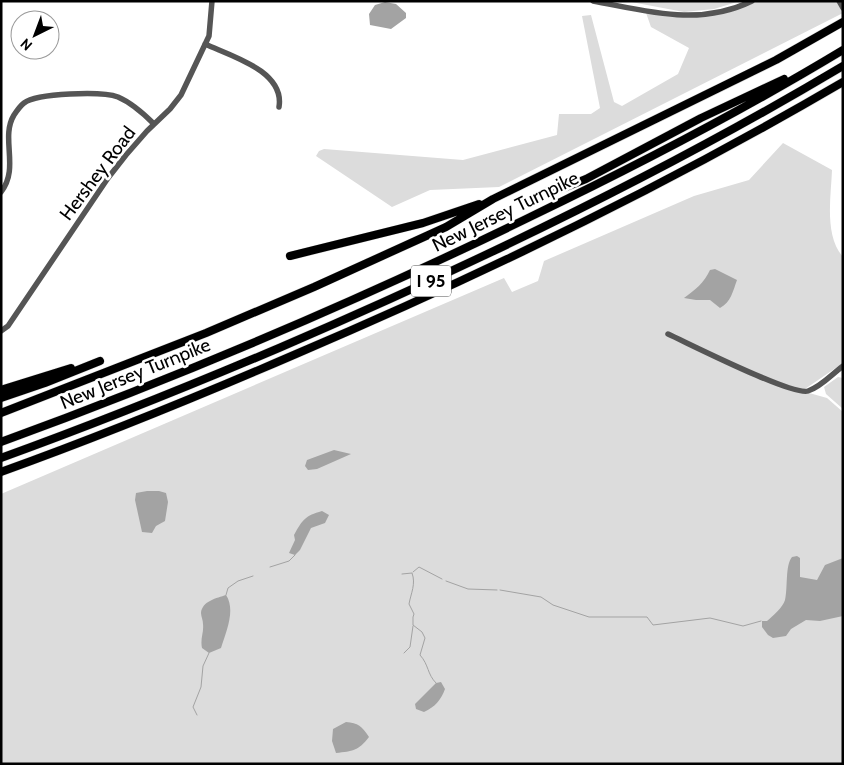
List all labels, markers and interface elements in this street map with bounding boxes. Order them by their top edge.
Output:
north arrow [10,10,60,60]
text: N [17,35,36,55]
street label: Hershey Road [55,122,140,225]
street label: New Jersey Turnpike [428,166,582,257]
road number: I 95 [411,266,451,296]
street label: New Jersey Turnpike [57,333,214,414]

